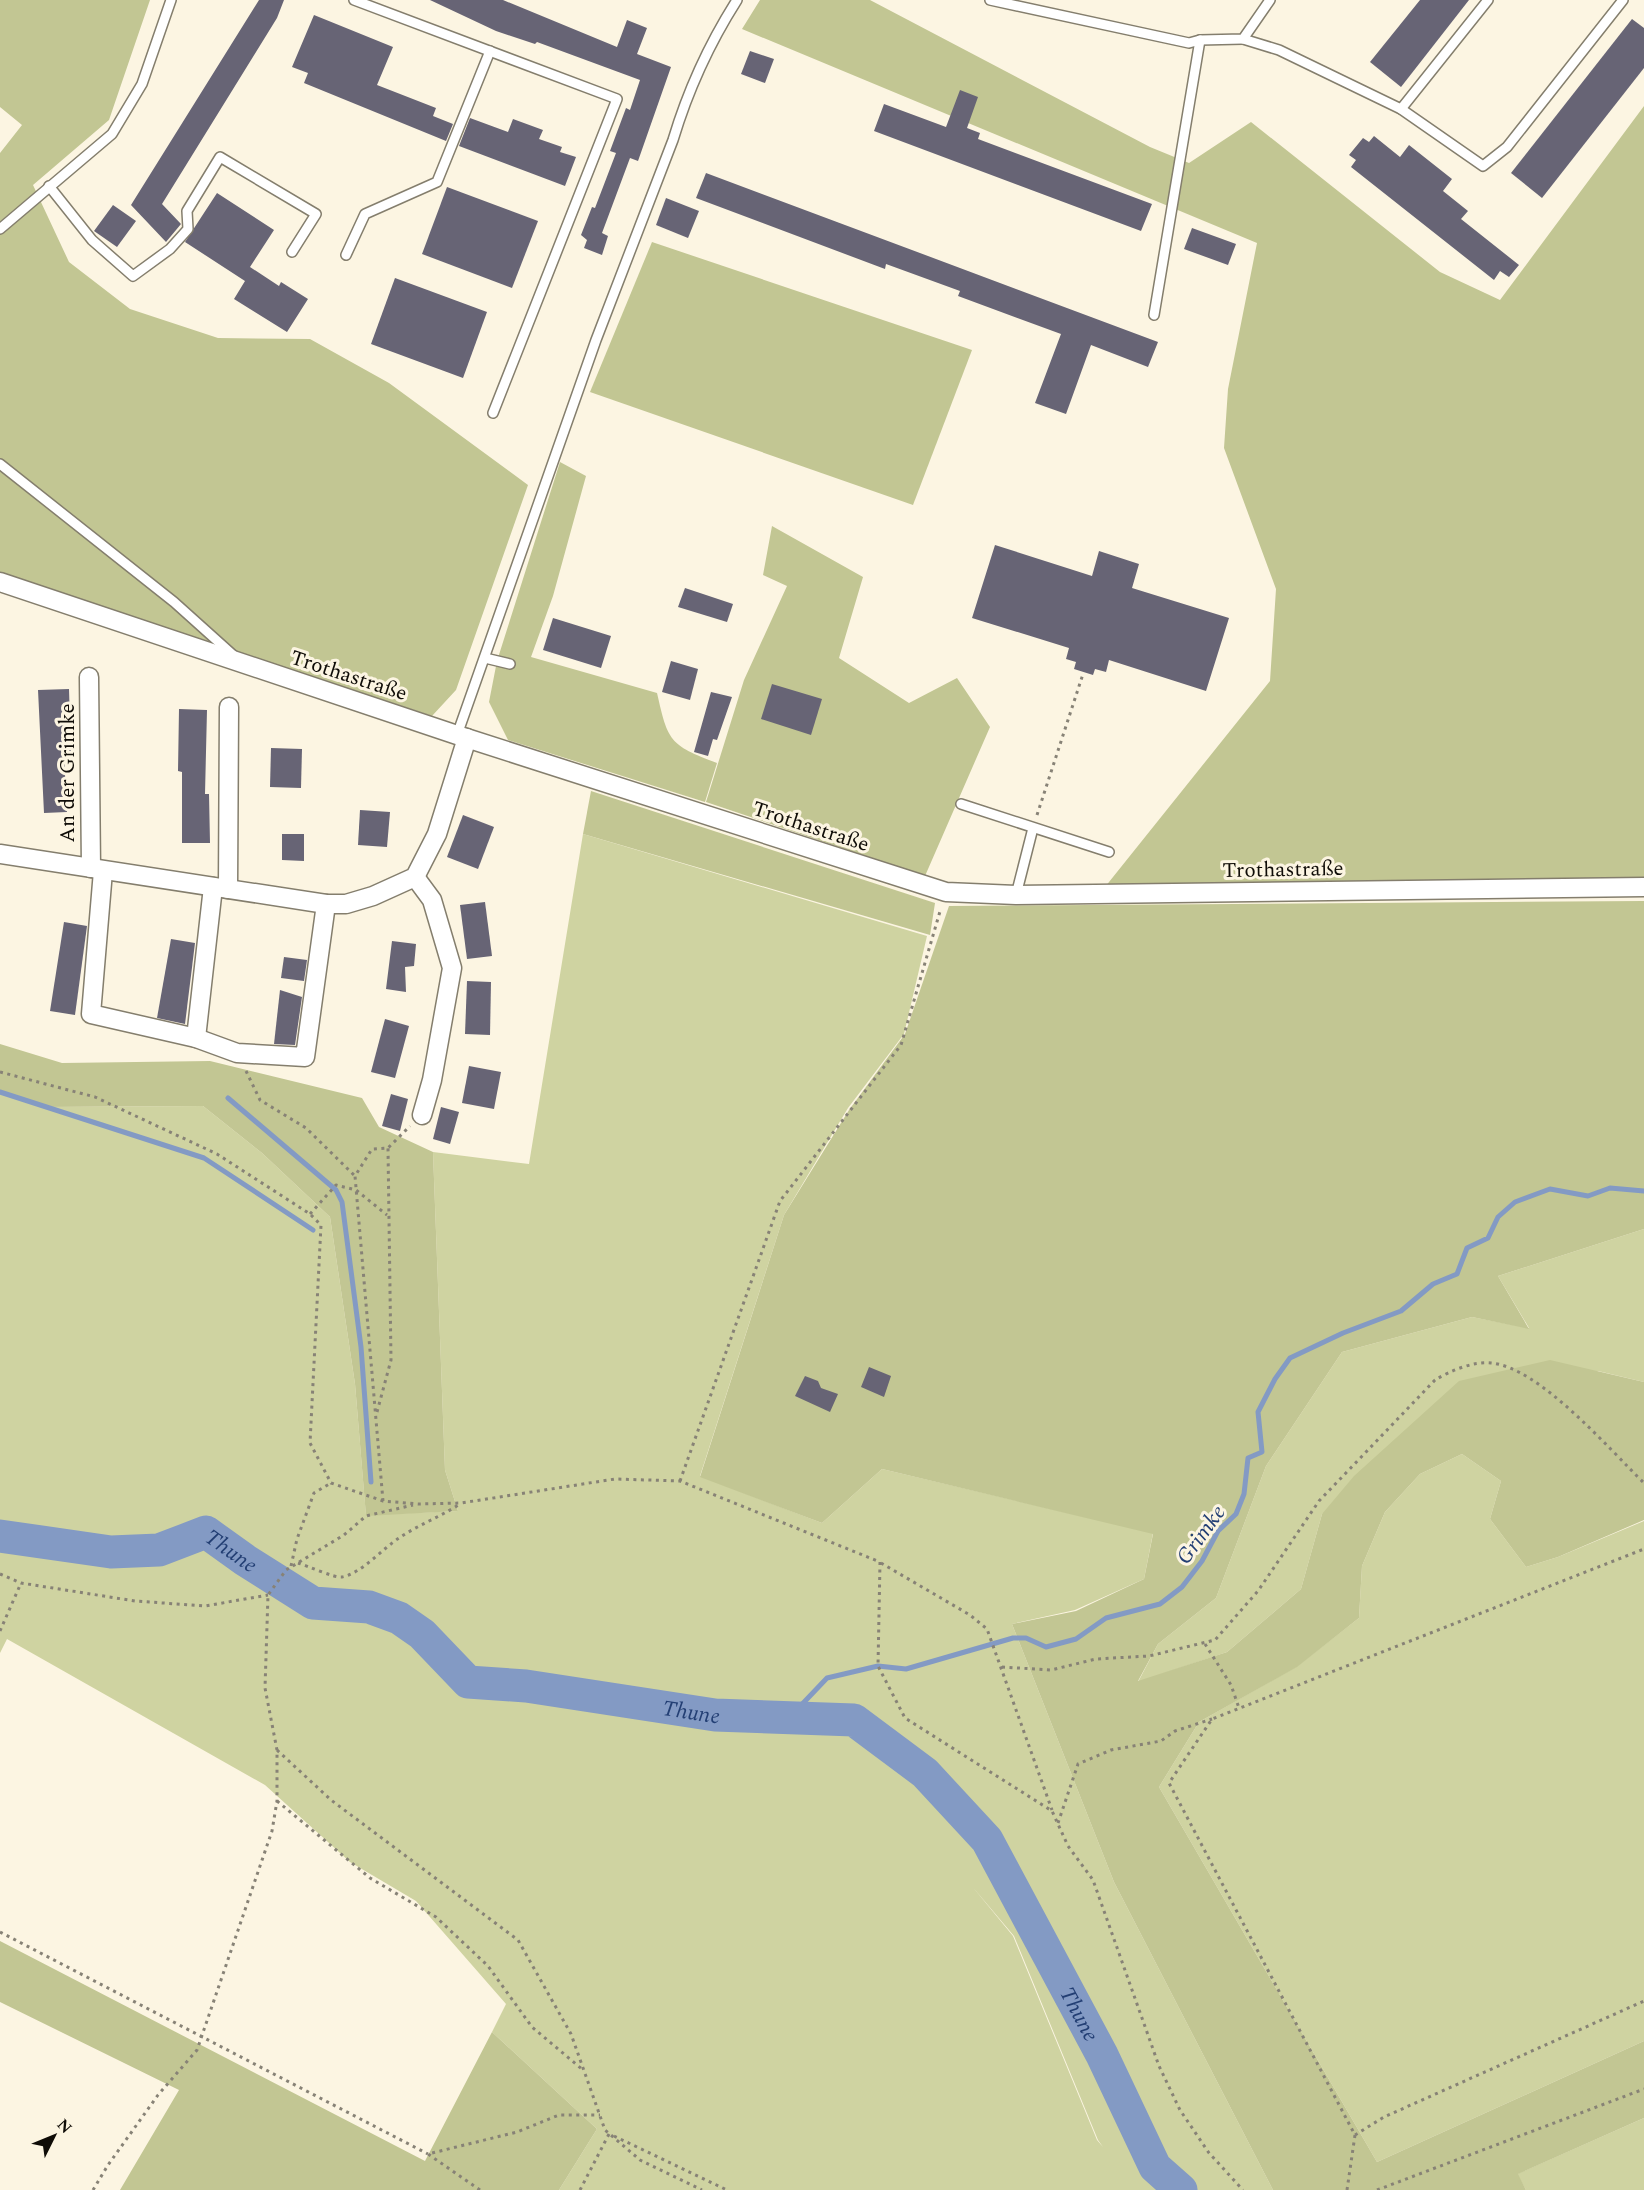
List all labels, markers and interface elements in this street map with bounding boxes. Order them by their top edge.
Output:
street label: Trothastraße [286,642,411,710]
street label: An der Grimke [52,703,84,843]
street label: Trothastraße [748,793,873,861]
street label: Trothastraße [1222,853,1344,887]
water label: Grimke [1168,1498,1234,1572]
water label: Thune [197,1521,264,1582]
water label: Thune [660,1692,721,1733]
water label: Thune [1050,1981,1107,2048]
north arrow [24,2106,84,2166]
text: N [51,2113,77,2139]

